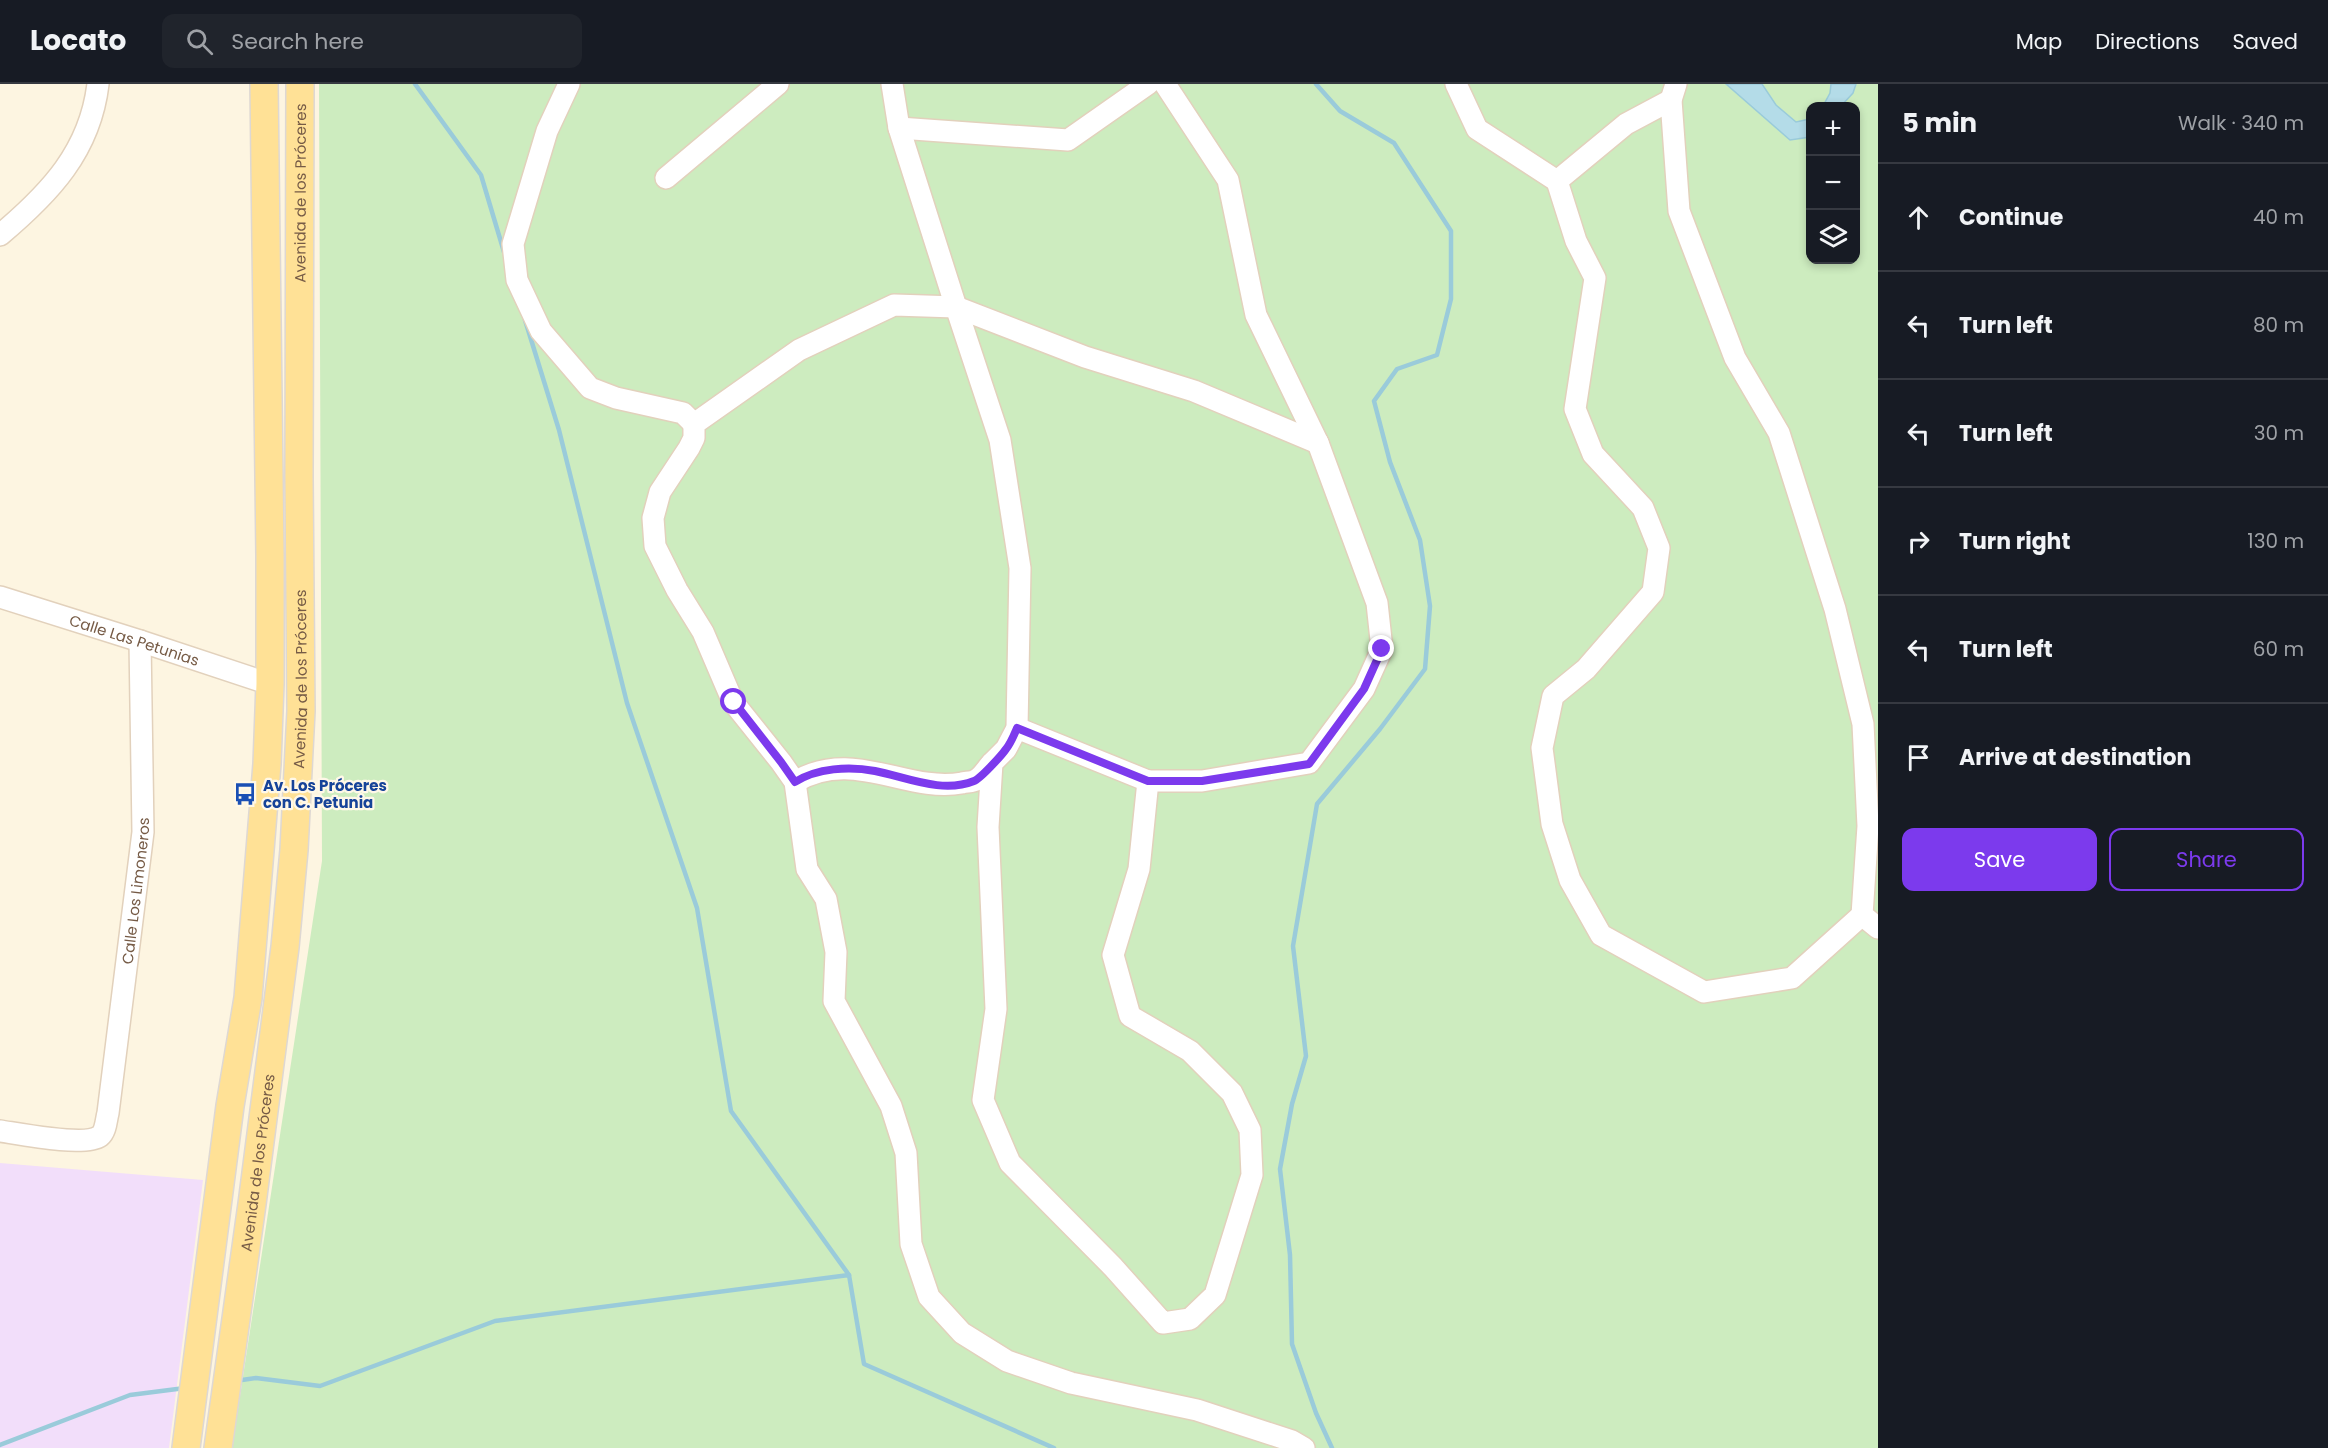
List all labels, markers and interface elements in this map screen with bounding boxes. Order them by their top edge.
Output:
search box [162,14,582,68]
text: Locato [30,21,126,60]
icon: search [183,25,216,58]
text: Search here [231,26,364,57]
text: Map [2016,27,2062,56]
text: Directions [2095,27,2199,56]
text: Saved [2232,27,2298,56]
map controls [1806,102,1860,264]
button: + [1806,102,1860,156]
street label: Avenida de los Próceres [289,103,310,283]
text: 5 min [1902,105,1977,141]
text: Walk · 340 m [2178,109,2304,137]
button: − [1806,156,1860,210]
icon: ahead [1902,201,1935,234]
text: Continue [1959,202,2063,233]
text: 40 m [2253,203,2304,231]
button: layers [1806,210,1860,264]
icon: left [1902,309,1935,342]
text: Turn left [1959,310,2053,341]
text: 80 m [2253,311,2304,339]
icon: left [1902,417,1935,450]
text: Turn left [1959,418,2053,449]
text: 30 m [2254,419,2304,447]
icon: right [1902,525,1935,558]
text: Turn right [1959,526,2070,557]
text: 130 m [2247,527,2304,555]
street label: Avenida de los Próceres [288,589,312,769]
street label: Calle Las Petunias [67,609,202,670]
icon: left [1902,633,1935,666]
text: Turn left [1959,634,2053,665]
route end [1368,635,1394,661]
text: 60 m [2253,635,2304,663]
route start [720,688,746,714]
icon: arrive [1902,741,1935,774]
text: Arrive at destination [1959,742,2191,773]
place label: Av. Los Próceres con C. Petunia [263,775,387,813]
bus stop icon: Av. Los Próceres con C. Petunia [232,781,258,807]
street label: Calle Los Limoneros [116,817,154,965]
button: Save [1902,828,2097,891]
button: Share [2109,828,2304,891]
street label: Avenida de los Próceres [235,1072,279,1253]

